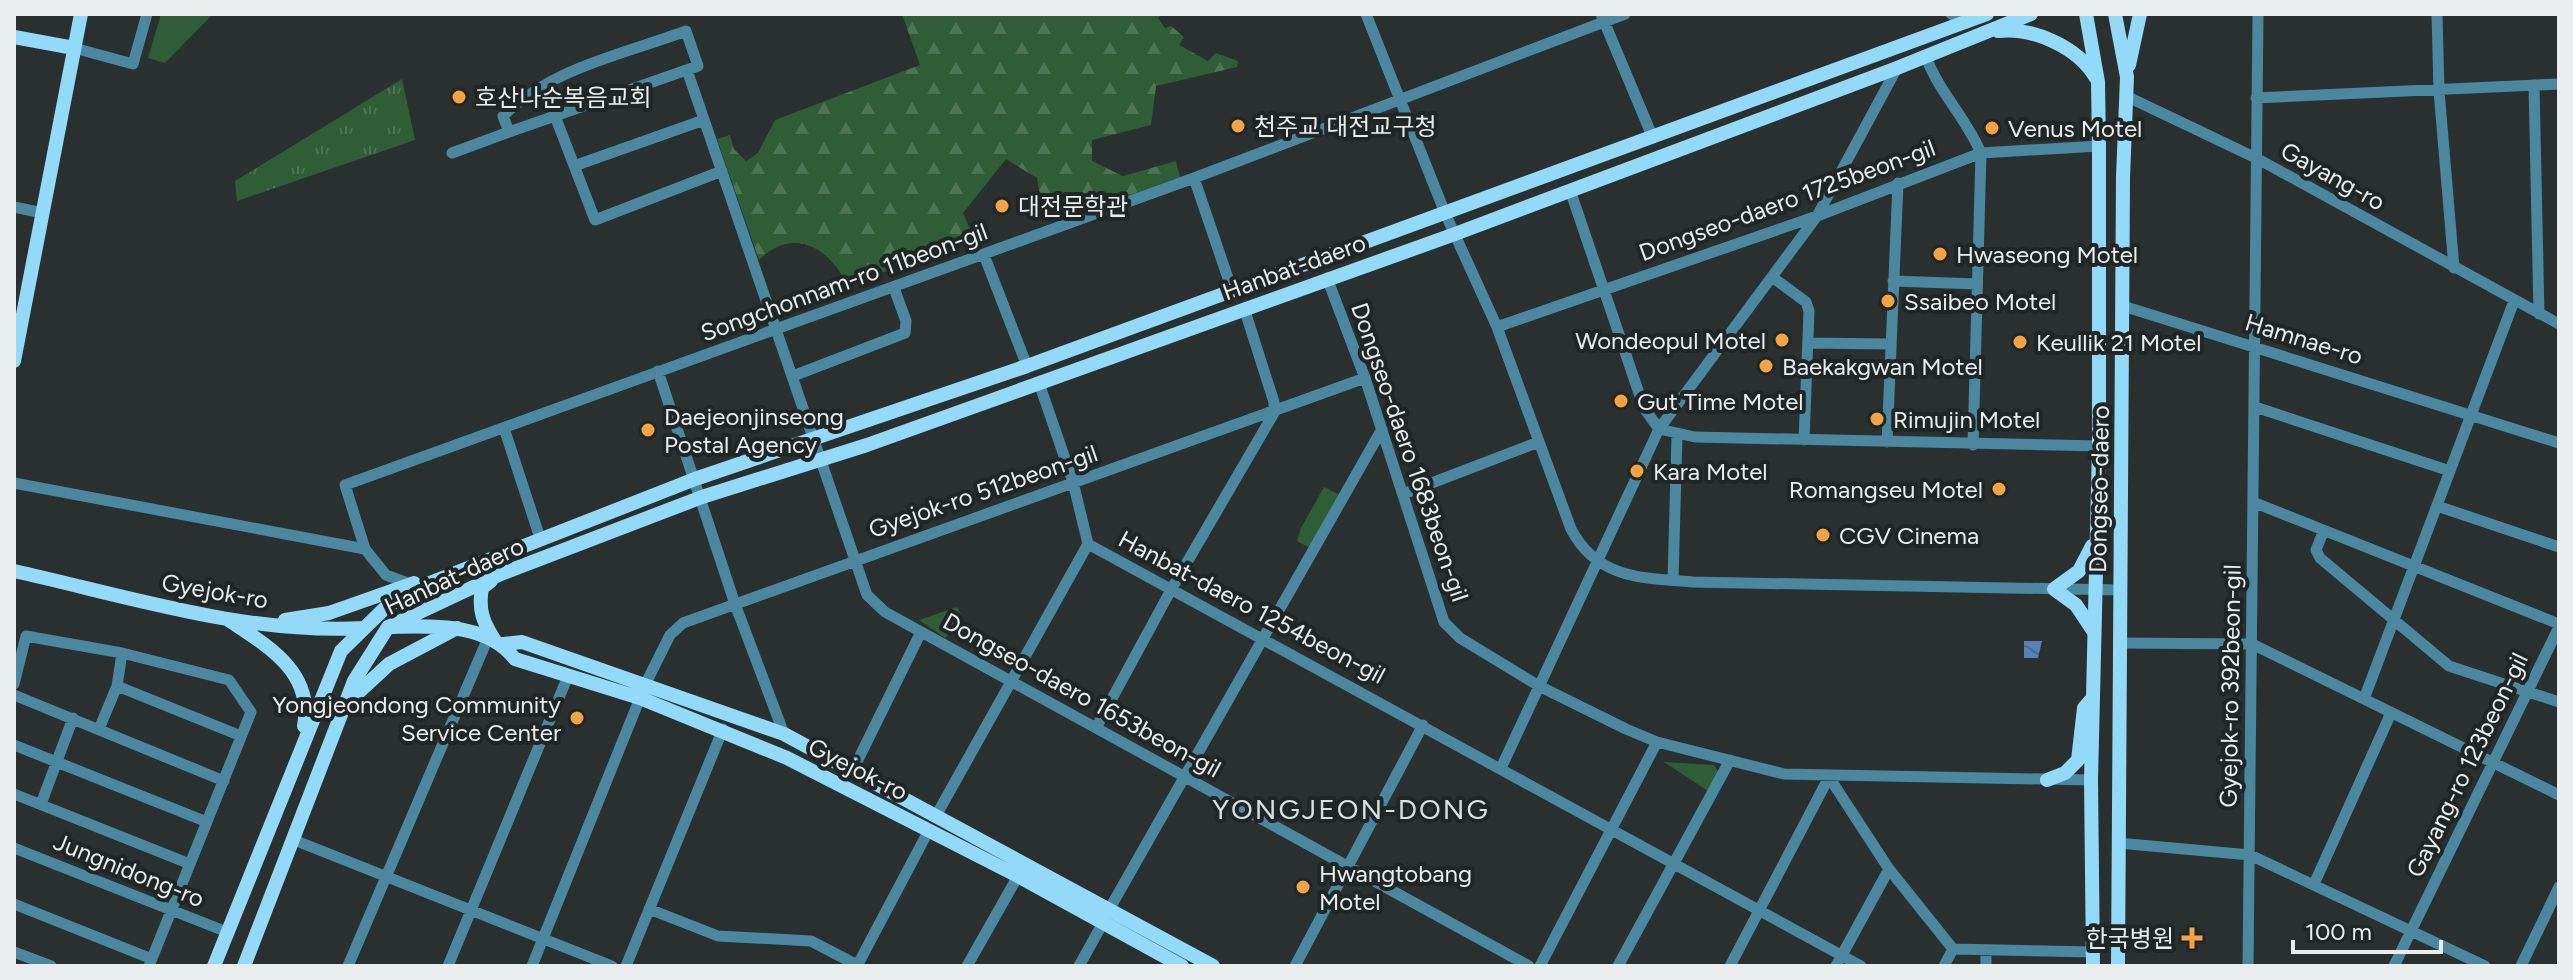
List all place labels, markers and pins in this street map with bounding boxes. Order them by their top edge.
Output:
place label: 호산나순복음교회 [475,83,652,112]
marker: 호산나순복음교회 [450,88,468,106]
place label: 천주교 대전교구청 [1254,112,1437,141]
place label: Venus Motel [2008,114,2142,143]
marker: 천주교 대전교구청 [1229,117,1247,135]
marker: Venus Motel [1983,119,2001,137]
place label: 대전문학관 [1018,192,1128,221]
marker: 대전문학관 [993,197,1011,215]
place label: Hwaseong Motel [1956,240,2138,269]
marker: Hwaseong Motel [1931,245,1949,263]
place label: Ssaibeo Motel [1904,287,2056,316]
marker: Ssaibeo Motel [1879,292,1897,310]
place label: Wondeopul Motel [1575,326,1766,355]
place label: Keullik 21 Motel [2036,328,2202,357]
marker: Wondeopul Motel [1773,331,1791,349]
marker: Keullik 21 Motel [2011,333,2029,351]
place label: Baekakgwan Motel [1782,352,1983,381]
marker: Baekakgwan Motel [1757,357,1775,375]
place label: Gut Time Motel [1637,387,1804,416]
marker: Gut Time Motel [1612,392,1630,410]
place label: Daejeonjinseong Postal Agency [664,402,844,459]
place label: Rimujin Motel [1893,405,2040,434]
marker: Rimujin Motel [1868,410,1886,428]
marker: Daejeonjinseong Postal Agency [639,421,657,439]
place label: Kara Motel [1653,457,1768,486]
marker: Kara Motel [1628,462,1646,480]
place label: Romangseu Motel [1789,475,1983,504]
marker: Romangseu Motel [1990,480,2008,498]
place label: CGV Cinema [1839,521,1979,550]
marker: CGV Cinema [1814,526,1832,544]
place label: Yongjeondong Community Service Center [272,690,561,747]
marker: Yongjeondong Community Service Center [568,709,586,727]
place label: Hwangtobang Motel [1319,859,1472,916]
marker: Hwangtobang Motel [1294,878,1312,896]
place label: 한국병원 [2086,924,2174,953]
marker: 한국병원 [2181,927,2203,949]

